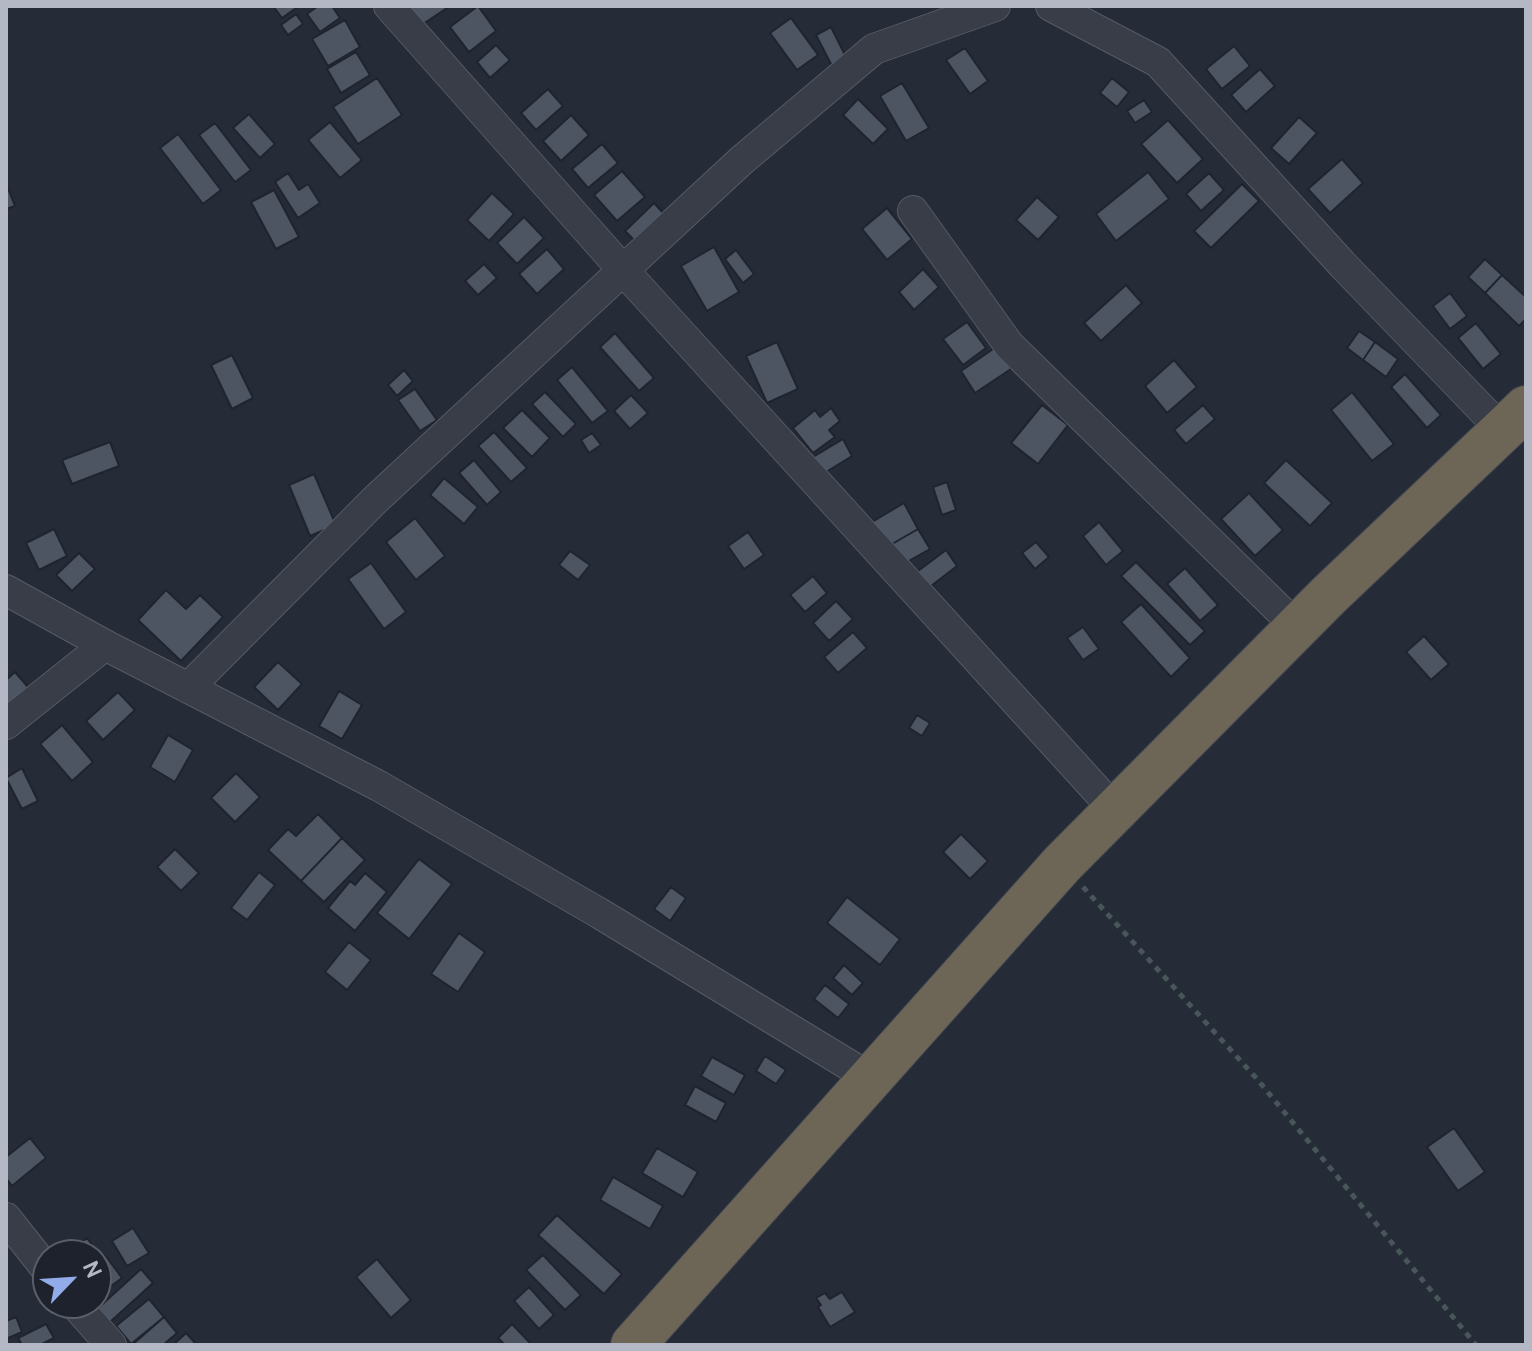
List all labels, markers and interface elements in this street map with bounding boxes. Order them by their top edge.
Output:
north arrow [32,1239,112,1319]
text: N [77,1257,108,1282]

